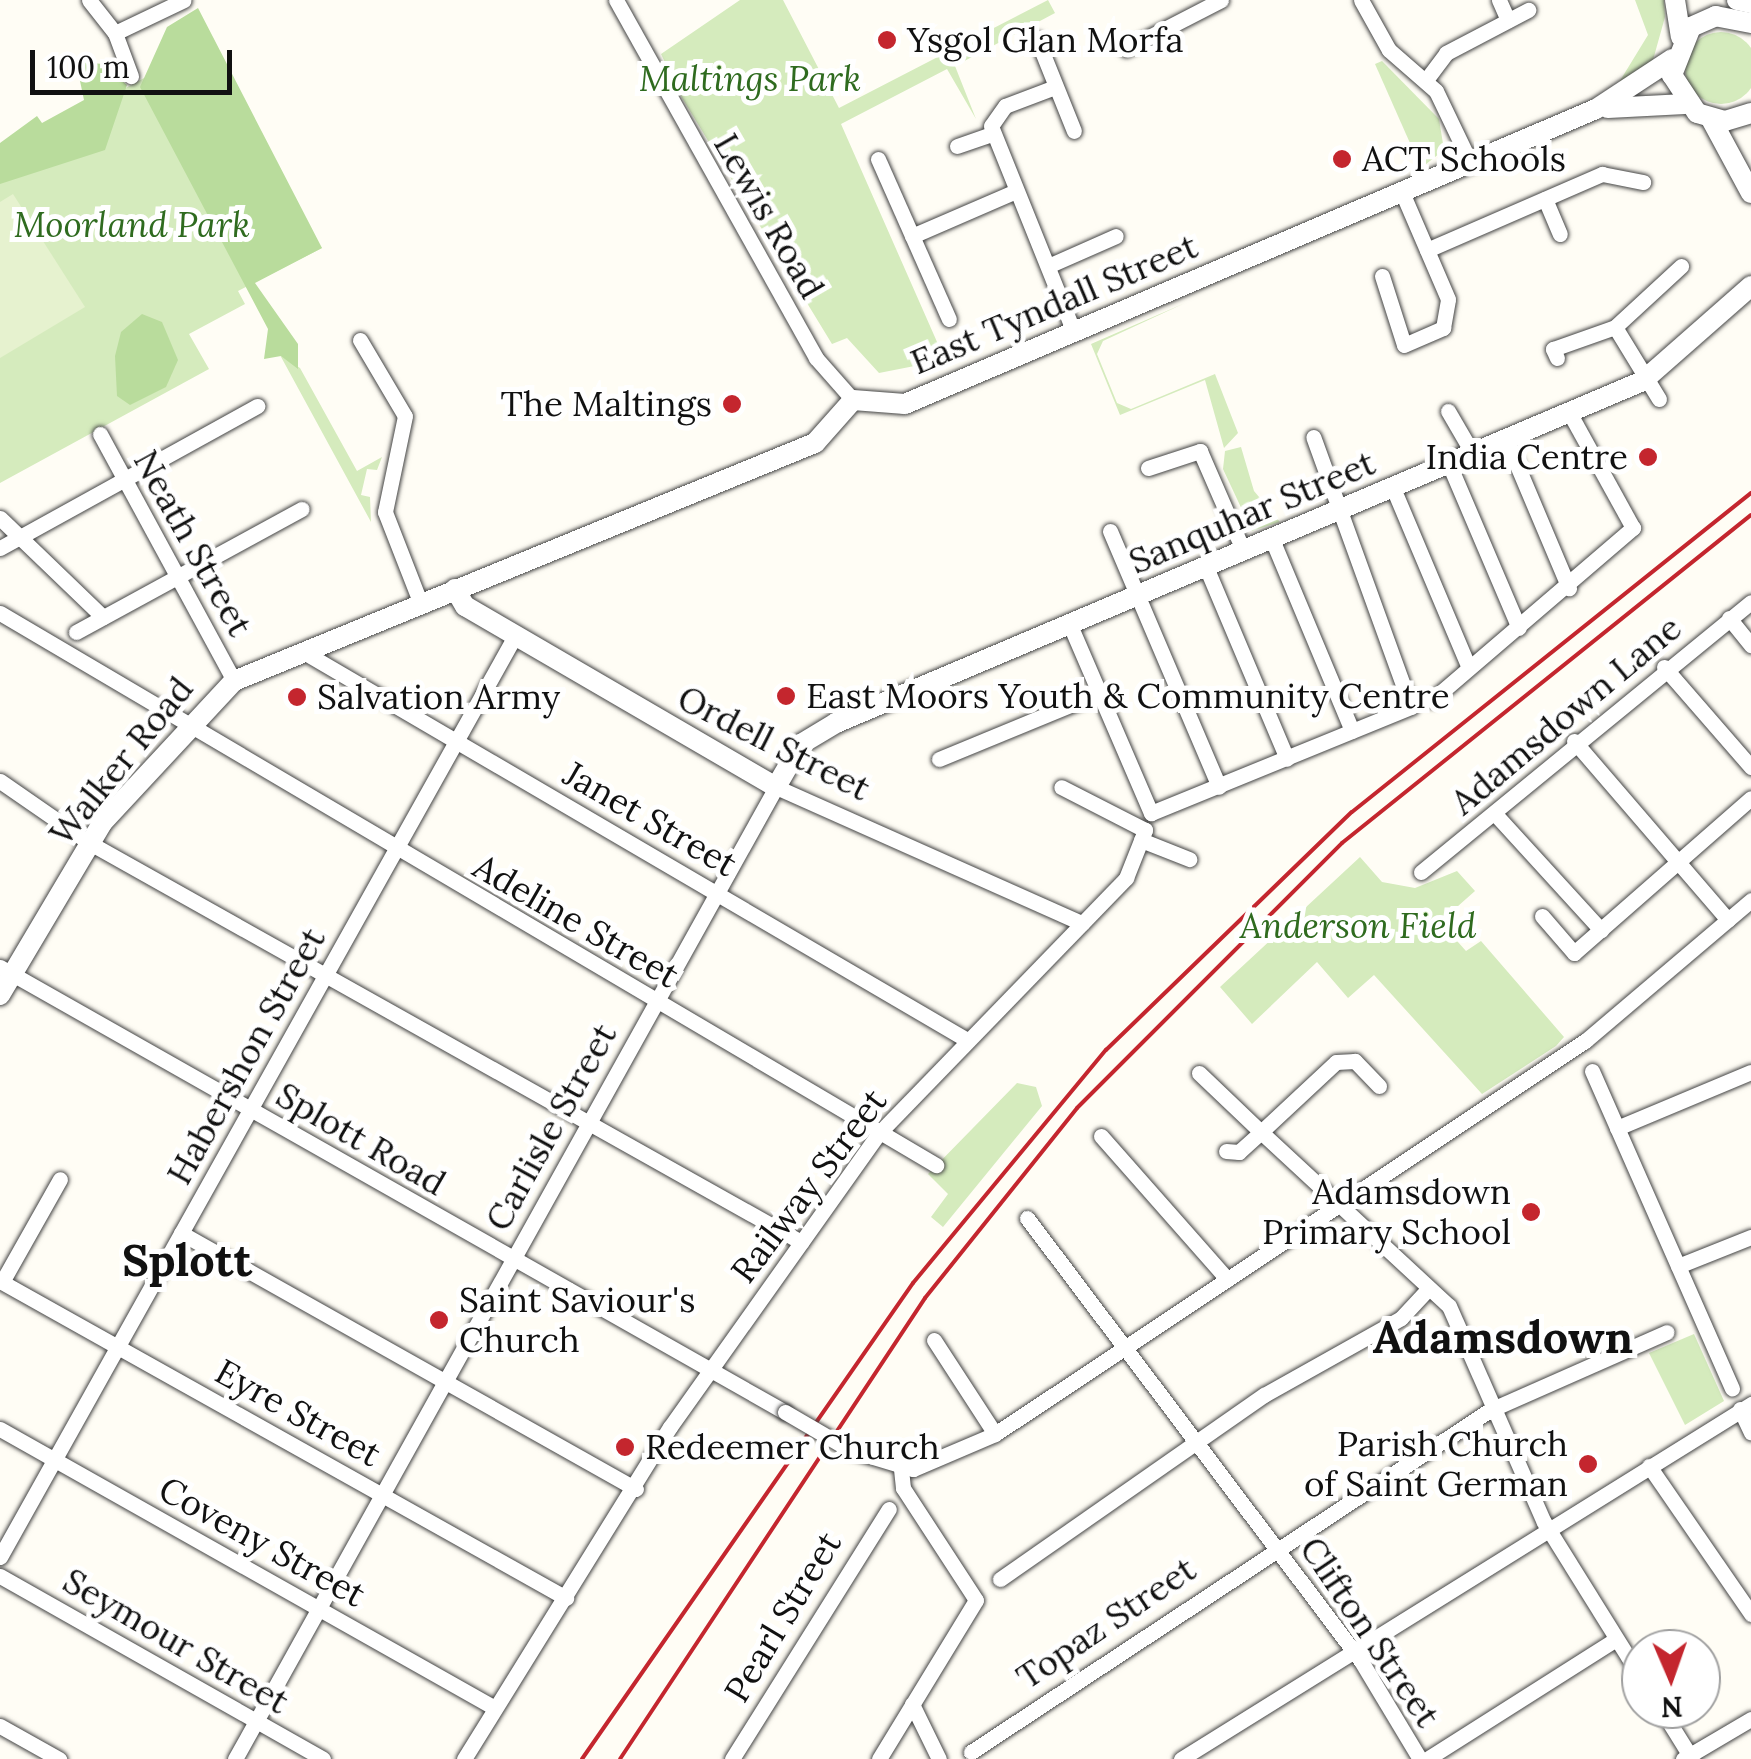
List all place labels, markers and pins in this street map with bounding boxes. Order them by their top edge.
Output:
place label: Ysgol Glan Morfa [907,19,1184,61]
marker: Ysgol Glan Morfa [876,29,898,51]
place label: ACT Schools [1362,138,1566,180]
marker: ACT Schools [1331,148,1353,170]
place label: The Maltings [501,383,712,425]
marker: The Maltings [721,393,743,415]
place label: India Centre [1425,436,1628,478]
marker: India Centre [1637,446,1659,468]
place label: East Moors Youth & Community Centre [806,675,1450,717]
place label: Salvation Army [317,676,560,718]
marker: East Moors Youth & Community Centre [775,685,797,707]
marker: Salvation Army [286,686,308,708]
place label: Adamsdown Primary School [1262,1171,1511,1253]
marker: Adamsdown Primary School [1520,1201,1542,1223]
place label: Saint Saviour's Church [459,1279,695,1361]
marker: Saint Saviour's Church [428,1309,450,1331]
place label: Parish Church of Saint German [1304,1423,1568,1505]
place label: Redeemer Church [645,1426,940,1468]
marker: Redeemer Church [614,1436,636,1458]
marker: Parish Church of Saint German [1577,1453,1599,1475]

